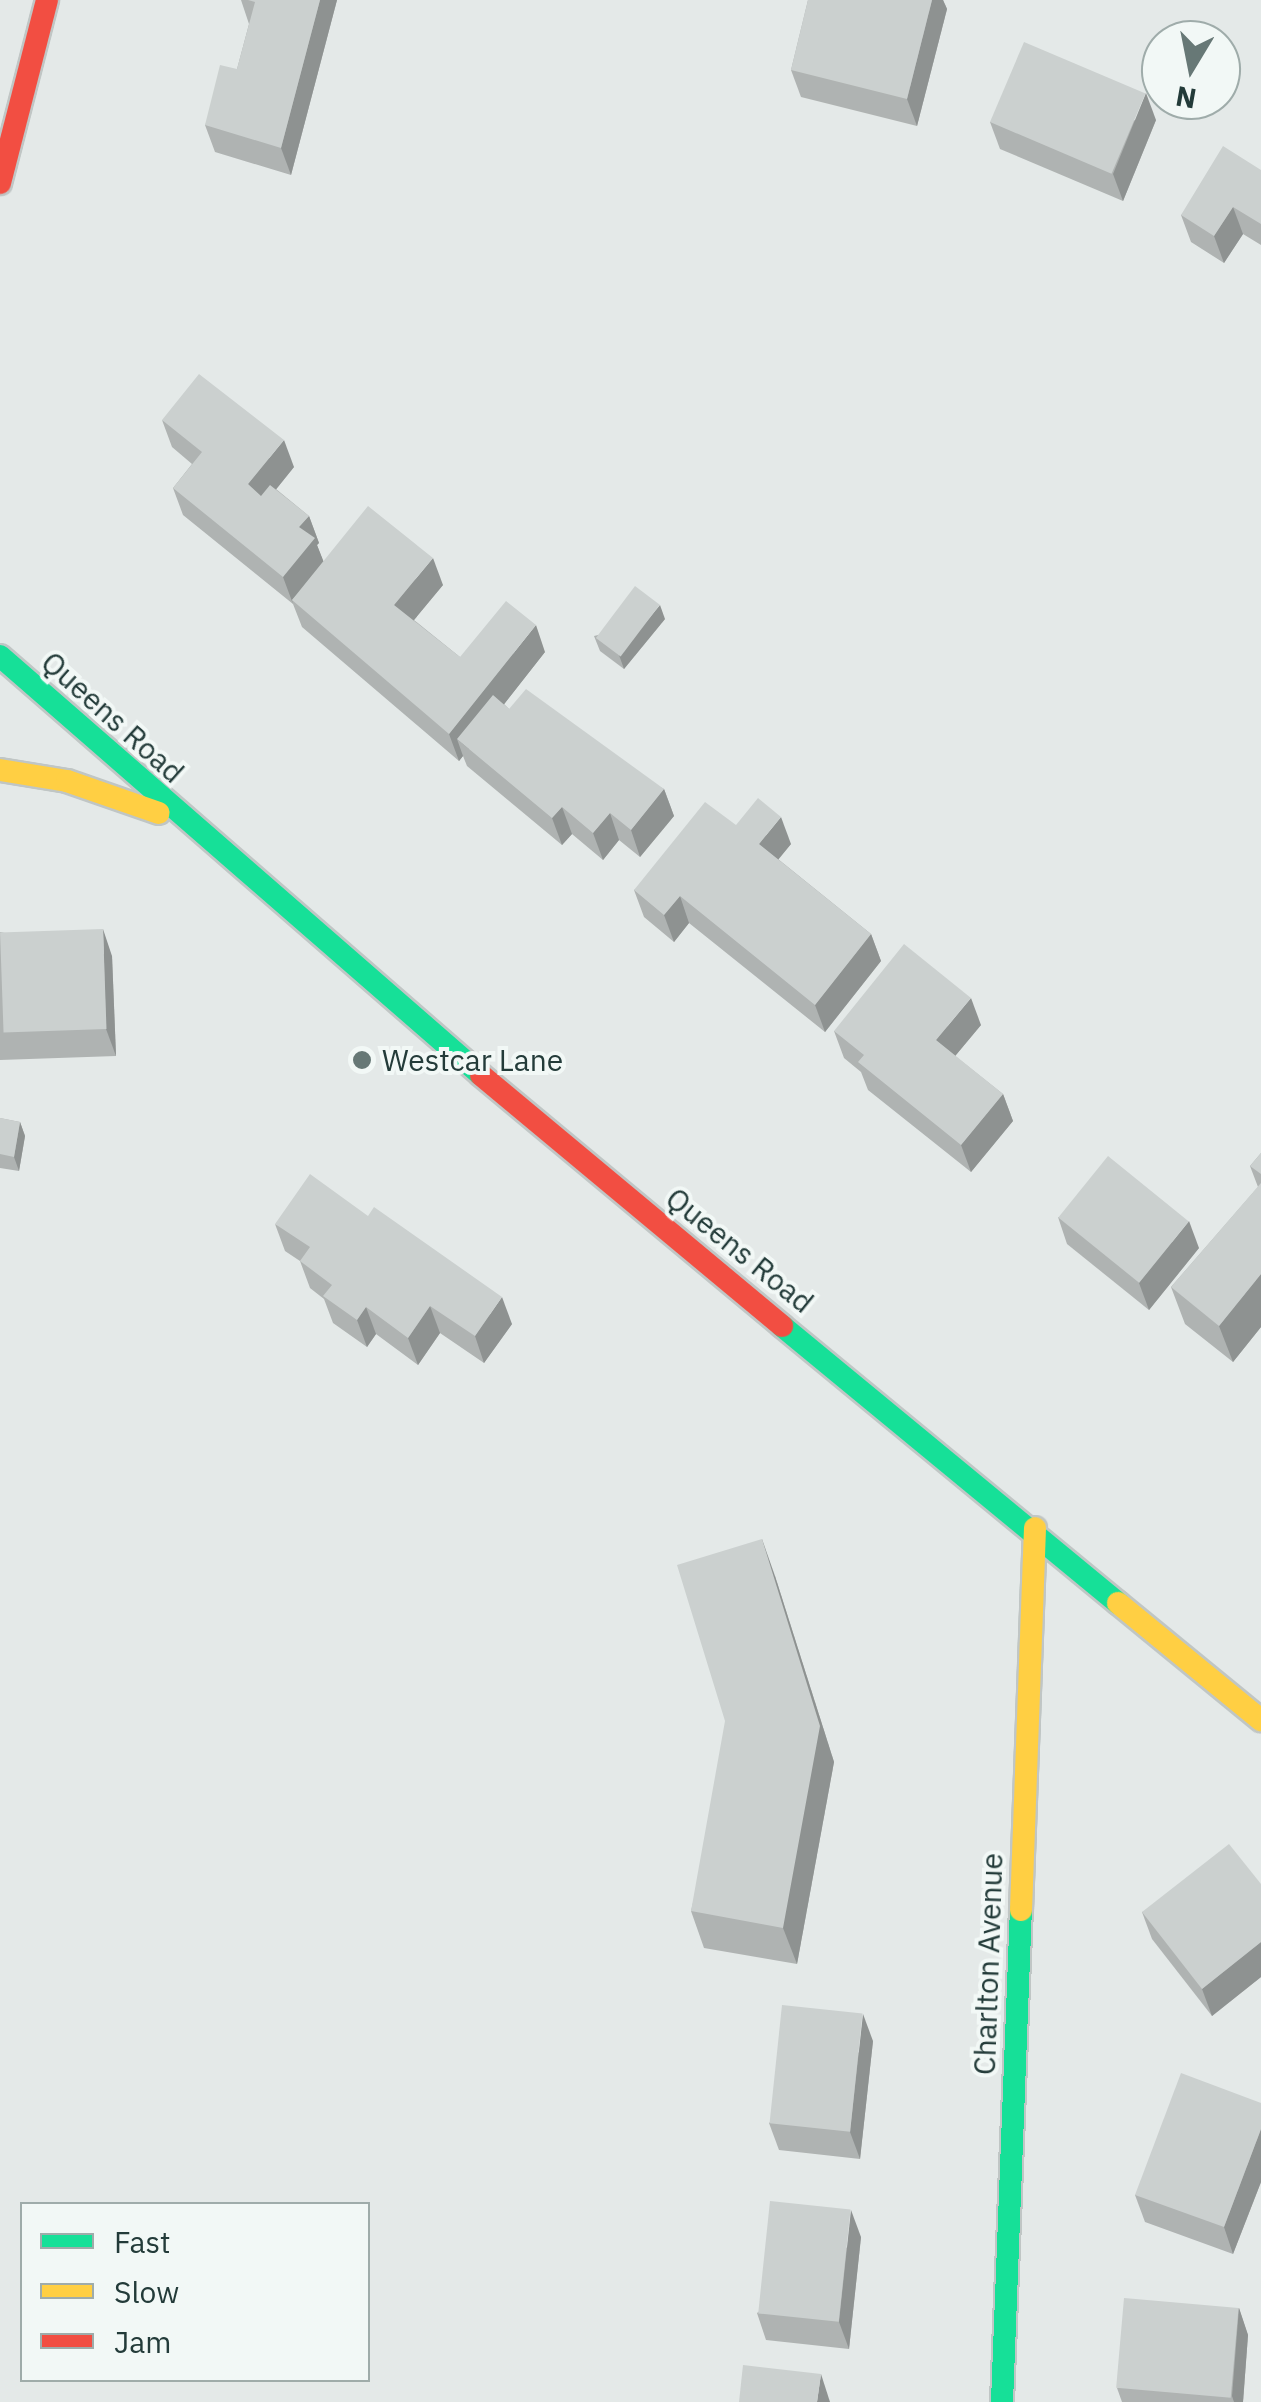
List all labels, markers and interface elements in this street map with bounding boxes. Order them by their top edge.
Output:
north arrow [1141,20,1241,120]
text: N [1173,78,1199,118]
street label: Queens Road [34,644,192,790]
place label: Westcar Lane [382,1042,563,1078]
marker: Westcar Lane [351,1049,373,1071]
street label: Queens Road [659,1180,821,1320]
street label: Charlton Avenue [966,1852,1010,2076]
legend [20,2202,370,2382]
text: Fast [114,2222,171,2261]
text: Slow [114,2272,179,2311]
text: Jam [114,2322,172,2361]

